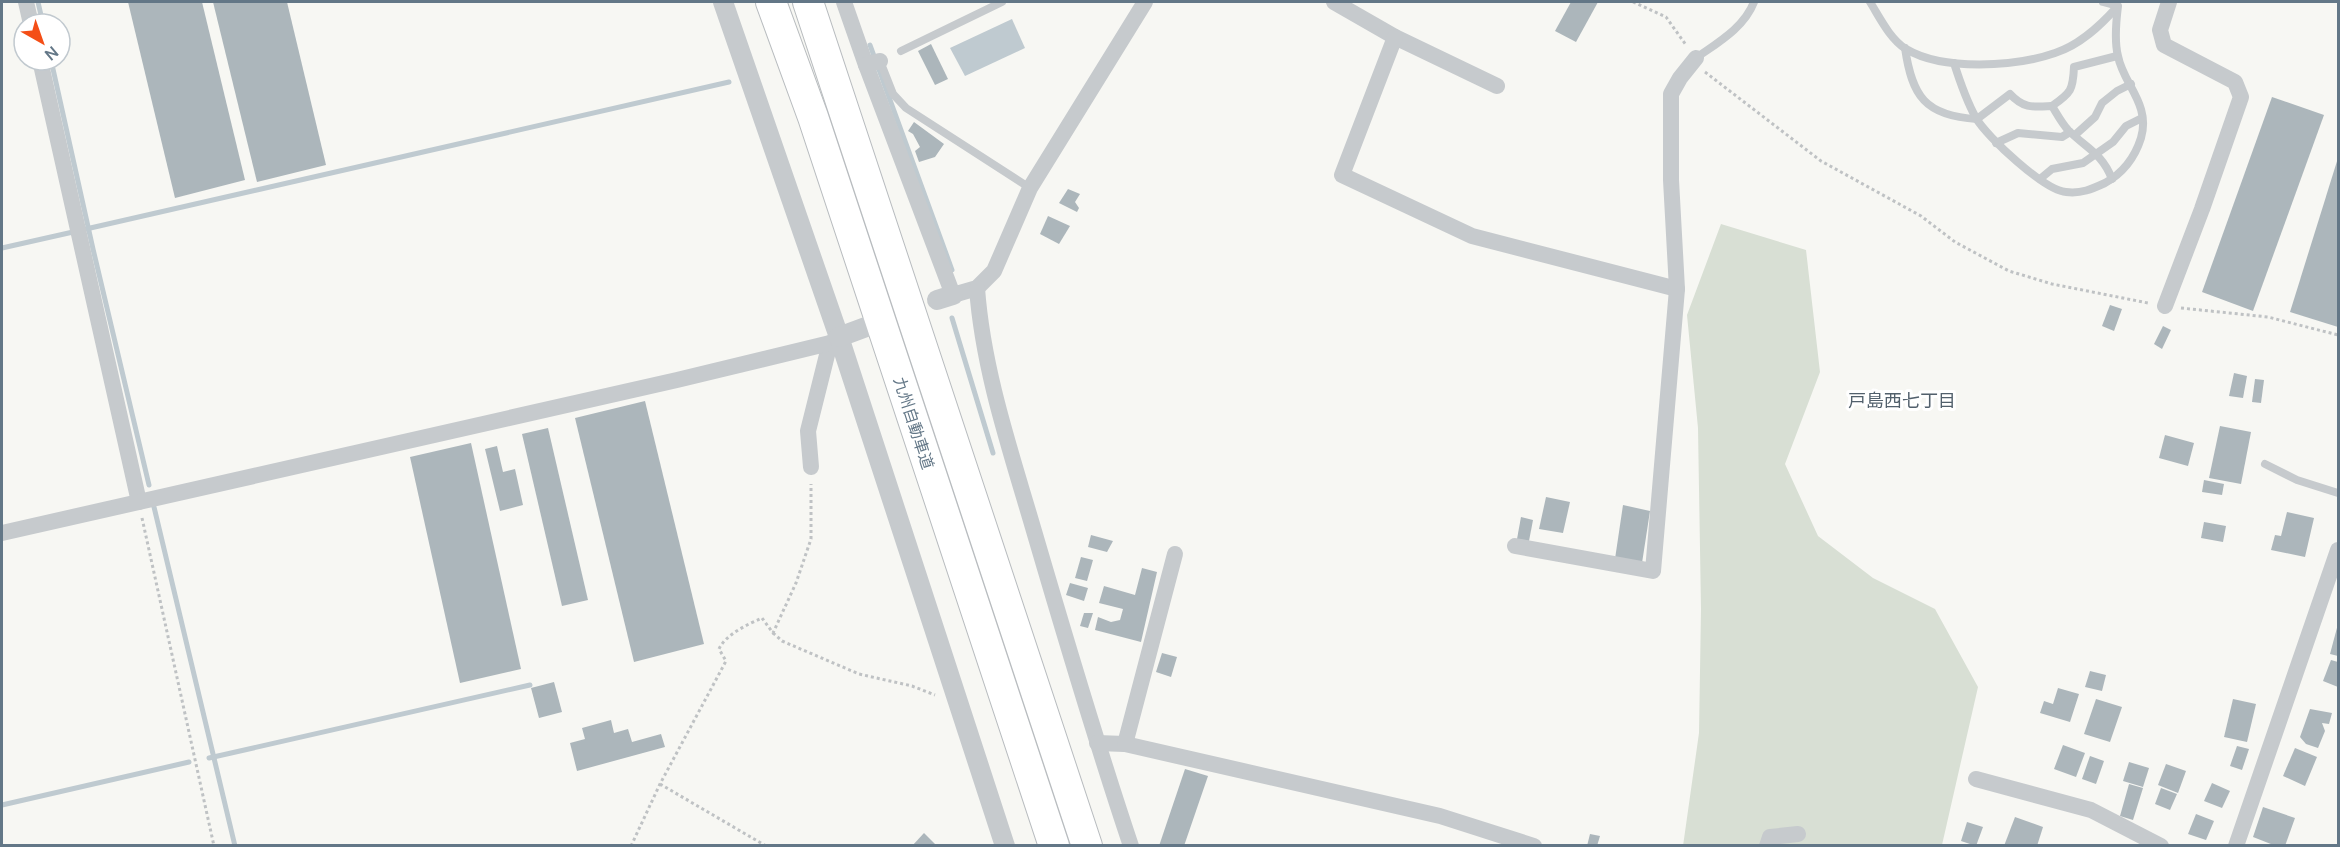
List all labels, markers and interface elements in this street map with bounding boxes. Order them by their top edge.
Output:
north arrow [12,12,72,72]
text: N [40,41,63,66]
street label: 九州自動車道 [889,374,939,472]
district label: 戸島西七丁目 [1848,388,1956,412]

